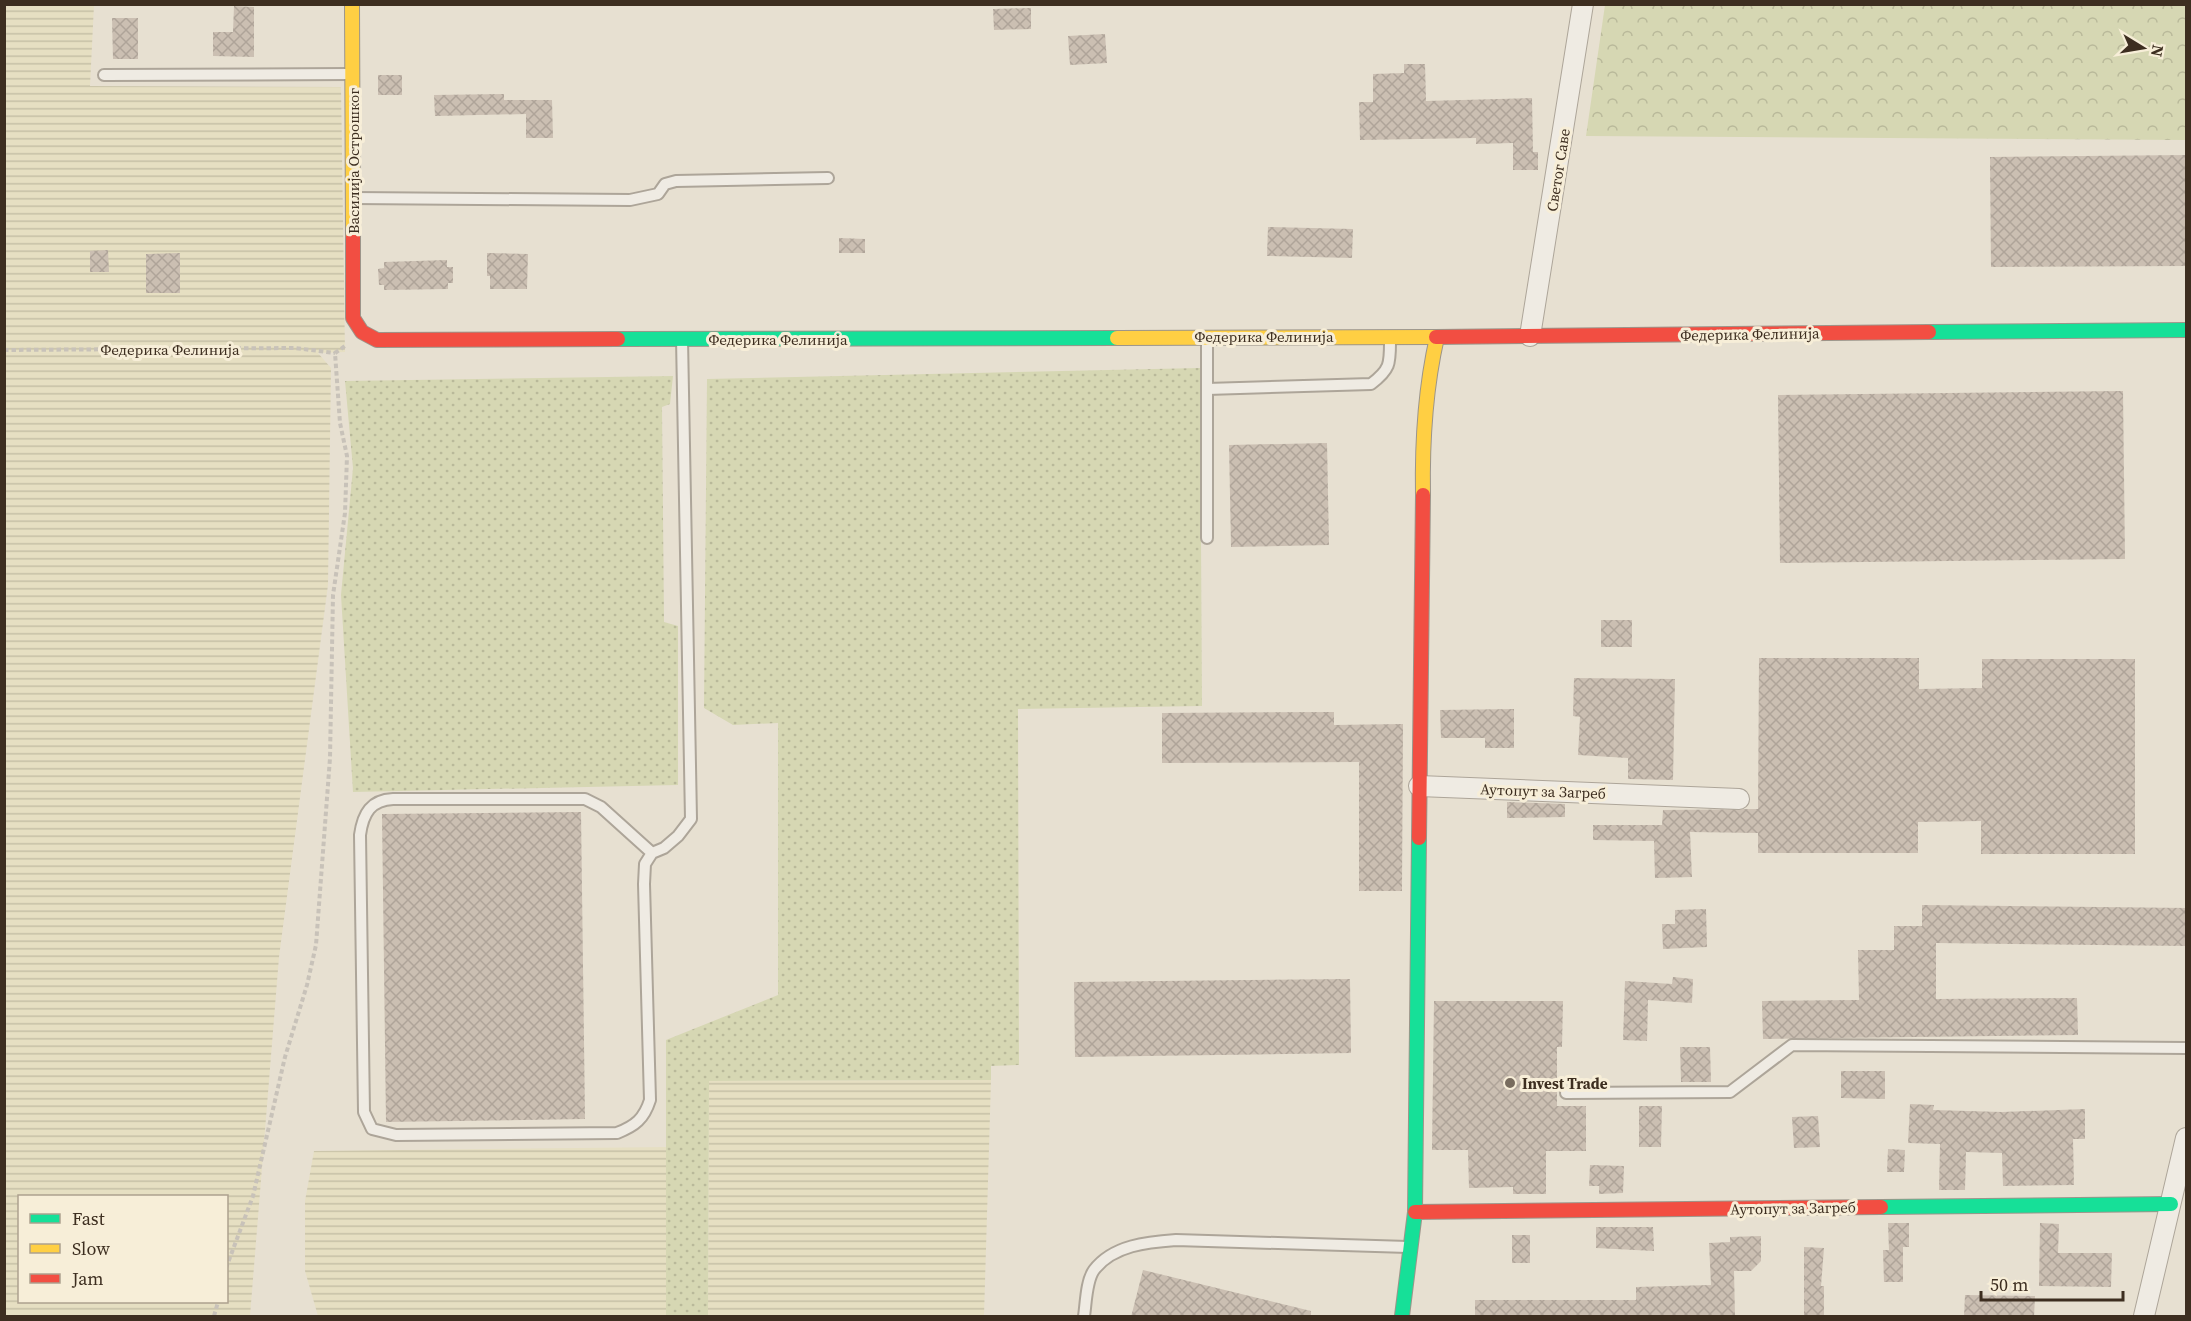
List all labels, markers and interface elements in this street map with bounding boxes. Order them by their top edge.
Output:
north arrow [2113,18,2173,78]
text: N [2146,43,2170,59]
street label: Василија Острошког [343,88,364,234]
street label: Светог Саве [1541,127,1575,213]
street label: Федерика Фелинија [1680,322,1820,346]
street label: Федерика Фелинија [1194,326,1334,347]
street label: Федерика Фелинија [708,329,848,350]
street label: Федерика Фелинија [100,339,240,360]
street label: Аутопут за Загреб [1480,778,1606,804]
place label: Invest Trade [1522,1073,1608,1094]
marker: Invest Trade [1503,1076,1517,1090]
legend [18,1195,228,1303]
street label: Аутопут за Загреб [1730,1196,1856,1220]
text: Fast [72,1206,105,1231]
text: Slow [72,1236,110,1261]
scale bar [1981,1264,2124,1302]
text: Jam [71,1266,104,1291]
text: 50 m [1990,1272,2028,1297]

